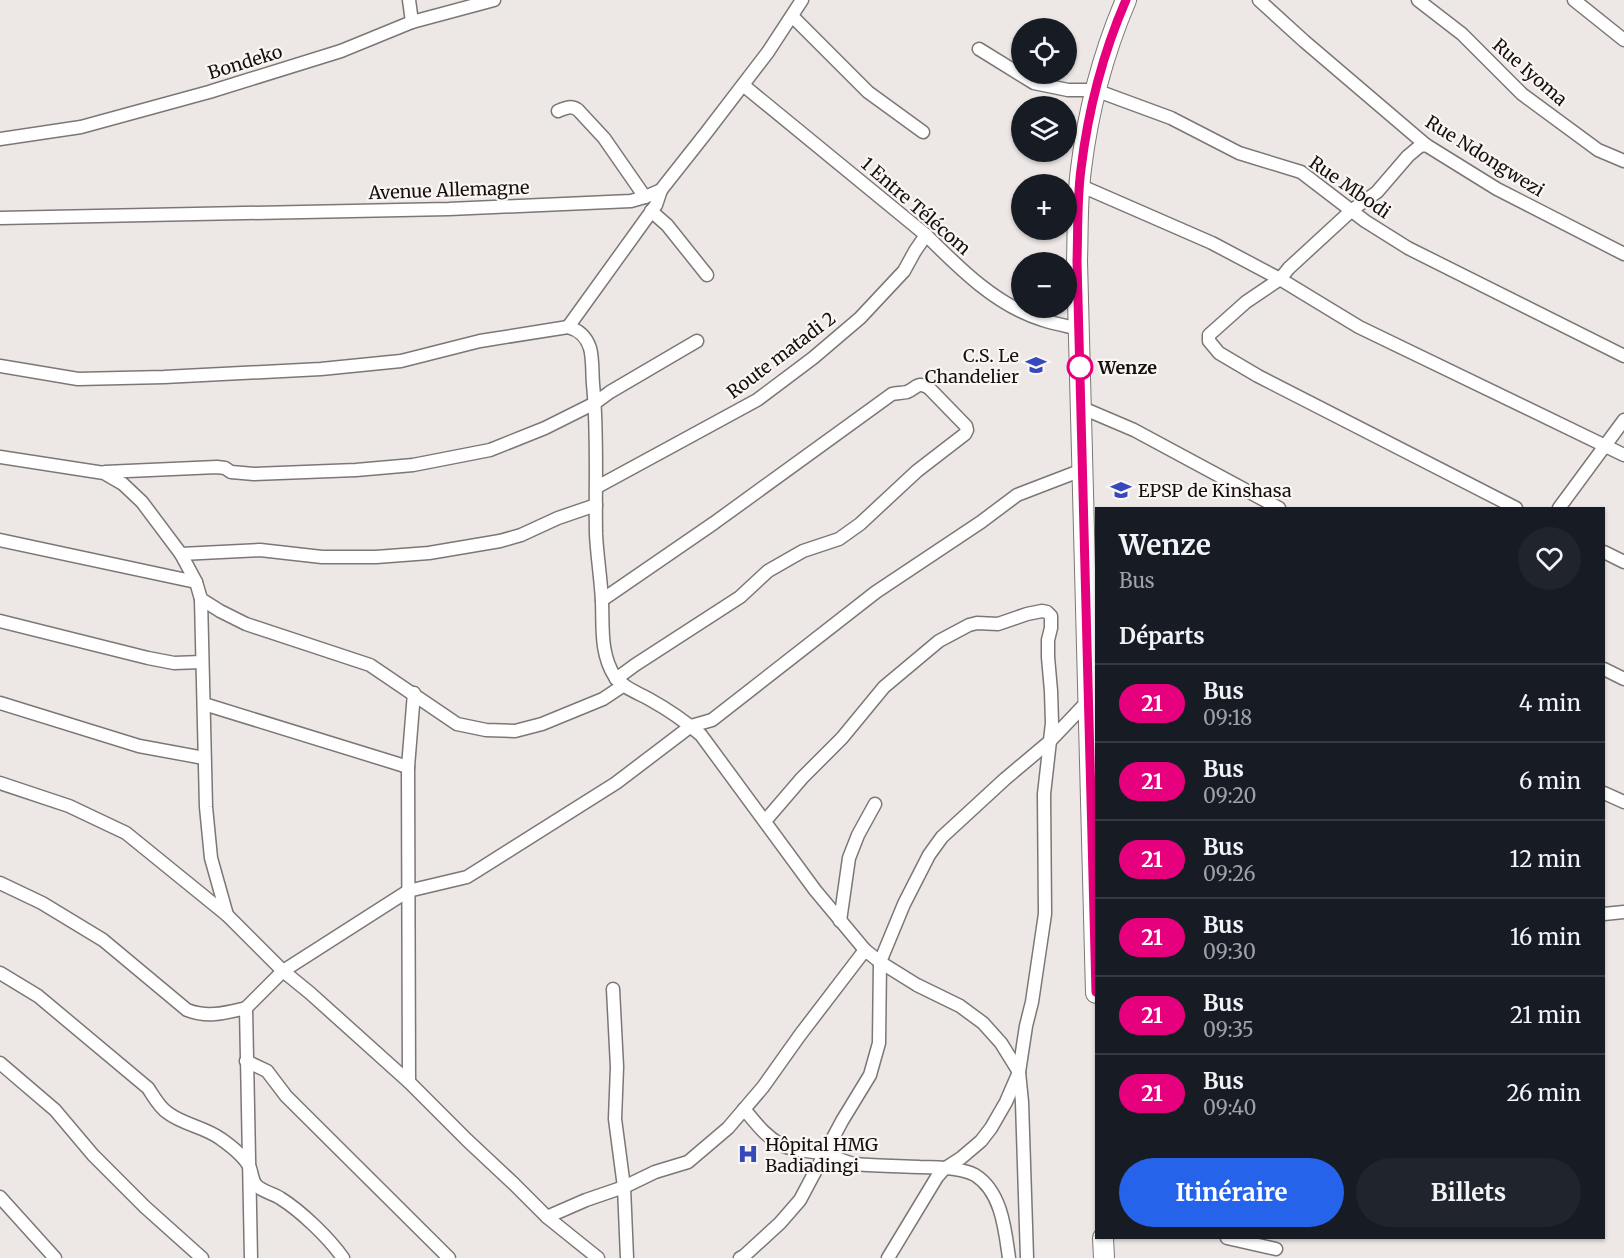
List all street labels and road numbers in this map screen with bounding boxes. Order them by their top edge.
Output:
street label: Rue Iyoma [1488,33,1572,111]
street label: Bondeko [205,40,285,84]
street label: Rue Ndongwezi [1421,110,1549,202]
street label: Rue Mbodi [1305,151,1395,223]
street label: 1 Entre Télécom [856,152,976,260]
street label: Avenue Allemagne [367,176,530,204]
street label: Route matadi 2 [722,307,840,403]

